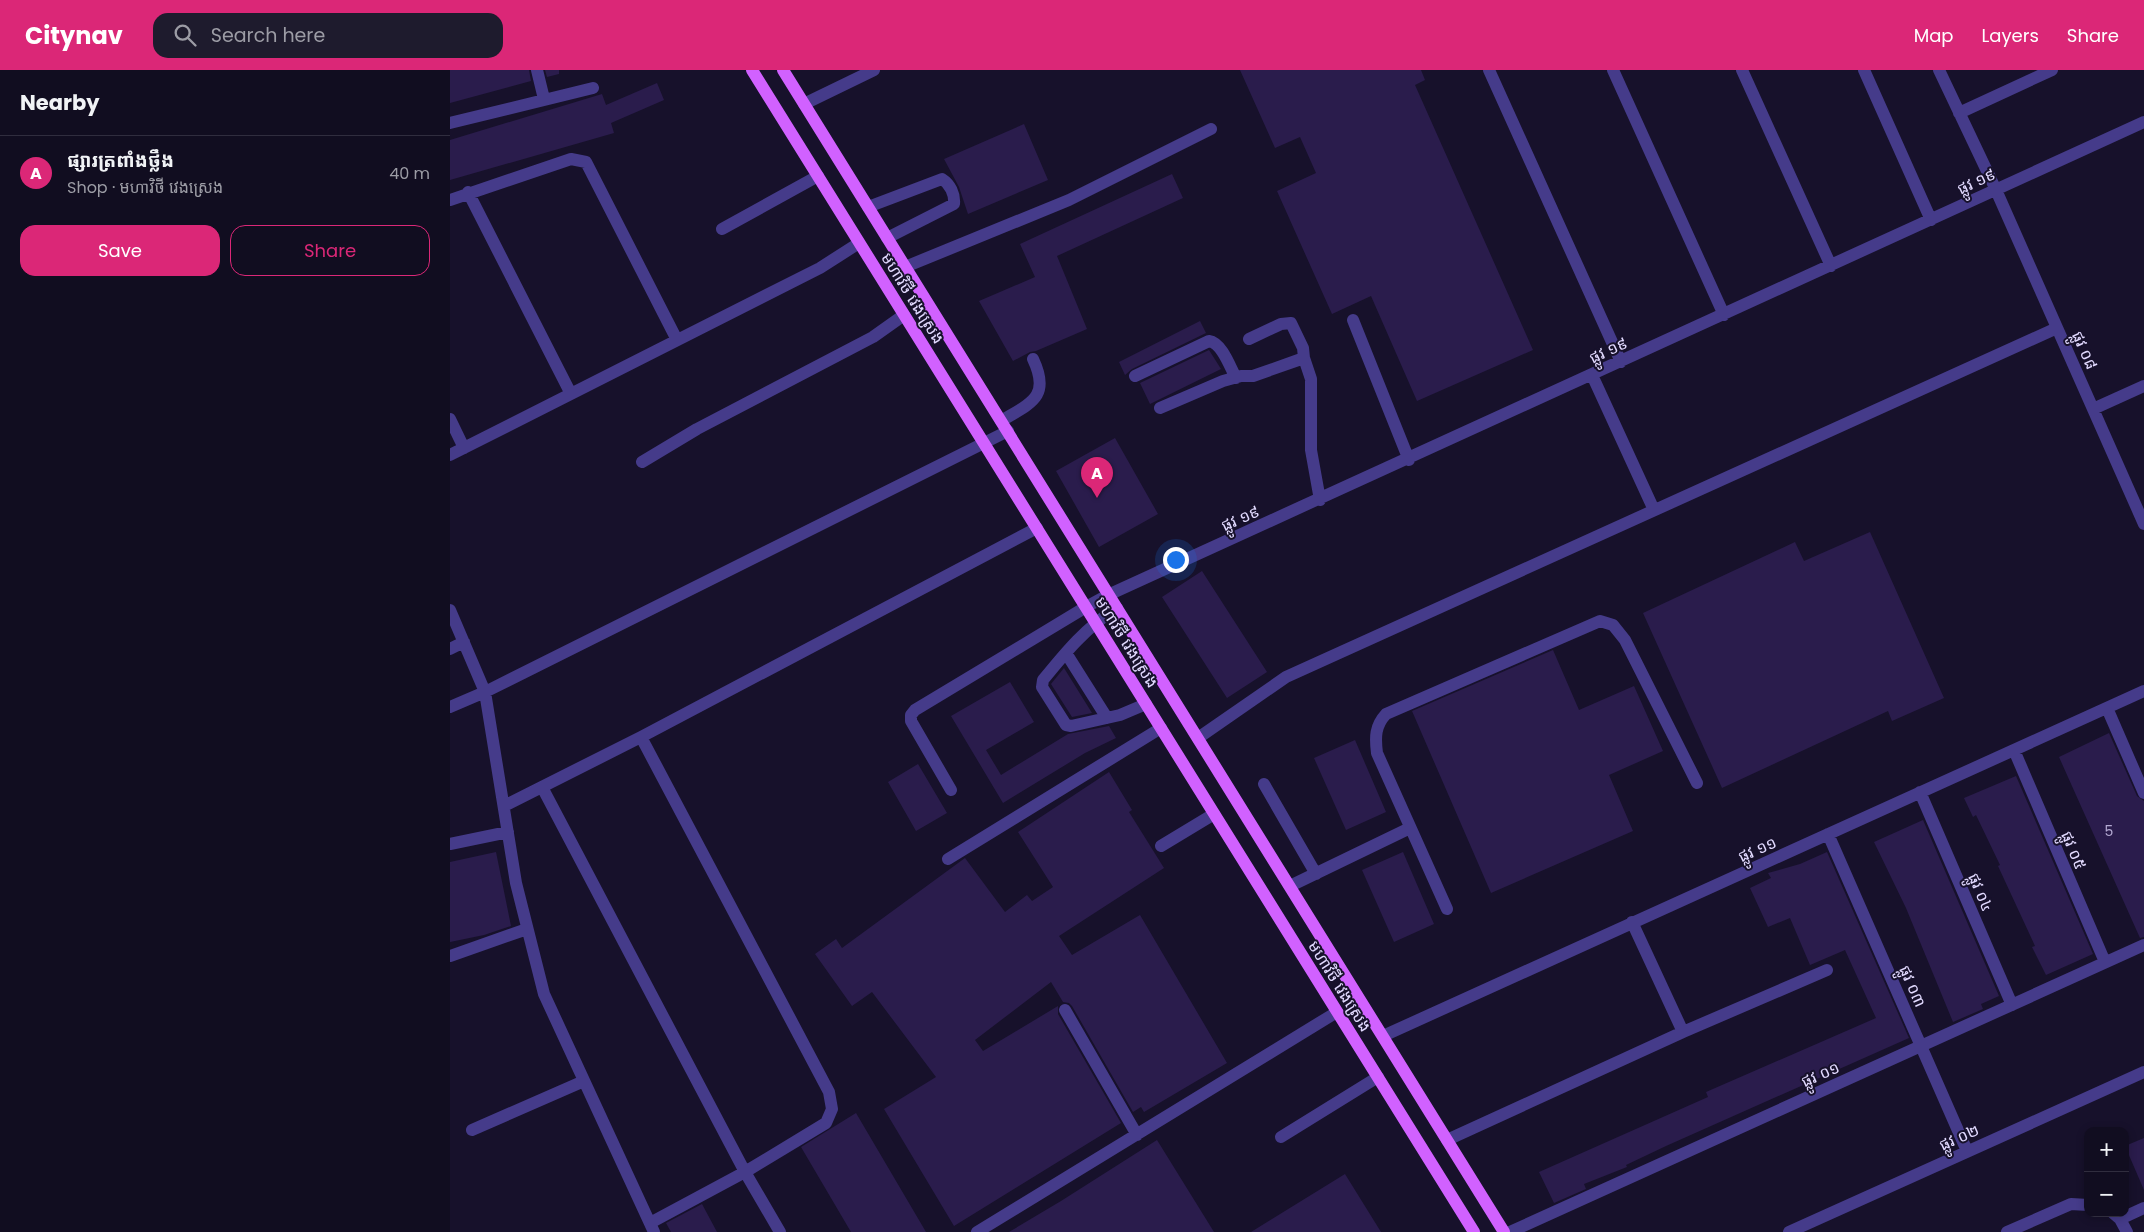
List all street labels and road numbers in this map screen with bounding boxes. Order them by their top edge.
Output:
street label: ផ្លូវ ១៩ [1953,163,2000,203]
street label: មហាវិថី វេងស្រេង [875,248,950,348]
street label: ផ្លូវ ០៨ [2063,327,2103,374]
street label: ផ្លូវ ១៩ [1585,332,1632,372]
street label: ផ្លូវ ១៩ [1217,500,1264,540]
street label: មហាវិថី វេងស្រេង [1089,592,1164,692]
street label: ផ្លូវ ០៥ [2053,827,2092,874]
street label: ផ្លូវ ១១ [1734,831,1781,871]
street label: ផ្លូវ ០៤ [1960,869,1999,916]
street label: មហាវិថី វេងស្រេង [1302,936,1377,1036]
street label: ផ្លូវ ០៣ [1891,962,1932,1012]
street label: ផ្លូវ ០១ [1797,1056,1844,1096]
street label: ផ្លូវ ០២ [1935,1118,1984,1159]

